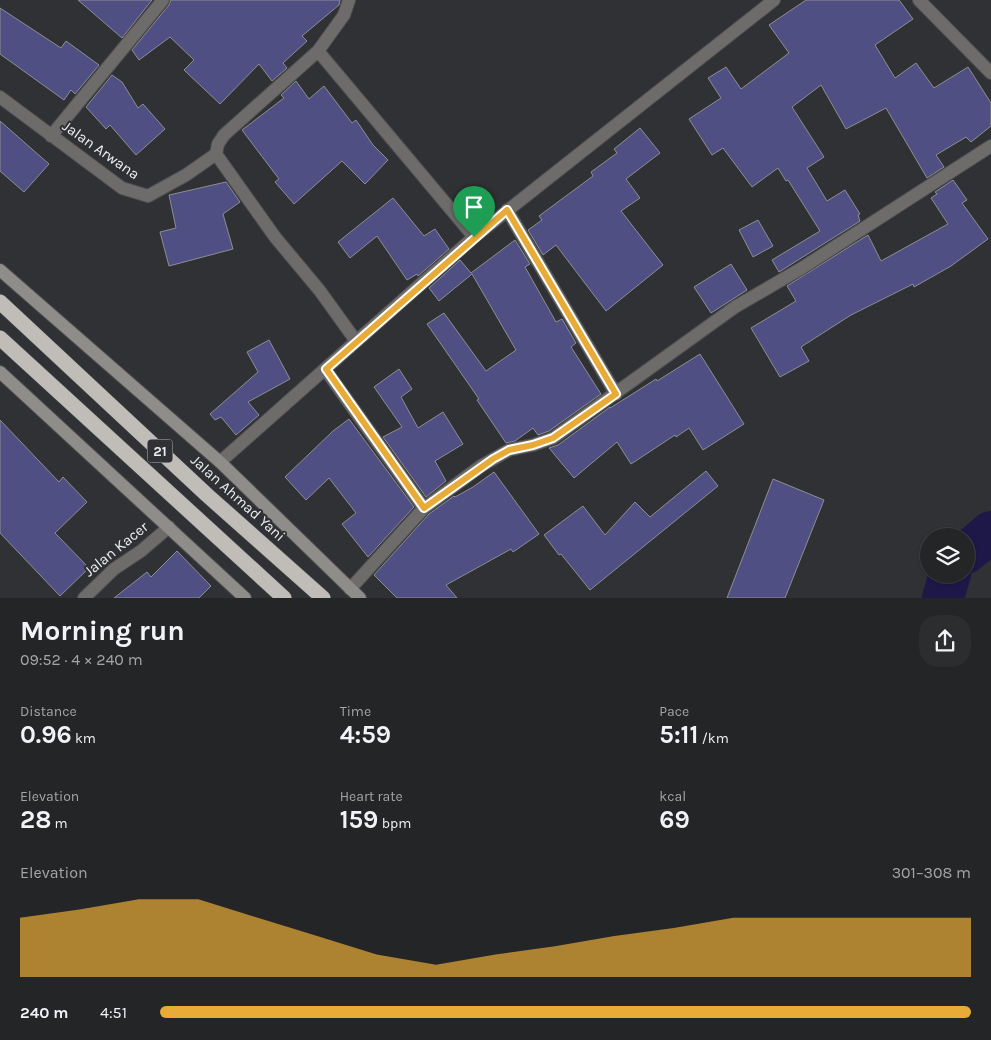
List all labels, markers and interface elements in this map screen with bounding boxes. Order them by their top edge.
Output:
street label: Jalan Arwana [59,117,143,183]
pin [453,186,495,237]
icon: arrive [460,193,488,221]
road number: 21 [148,440,172,462]
street label: Jalan Ahmad Yani [187,451,289,545]
street label: Jalan Kacer [80,517,152,580]
map controls [920,528,975,583]
button: layers [920,528,975,583]
text: Morning run [20,614,185,647]
button: share [919,615,971,667]
text: 09:52 · 4 × 240 m [20,650,143,669]
text: Distance [20,703,77,720]
text: Time [340,703,371,720]
text: Pace [659,703,689,720]
text: 0.96 [20,720,72,749]
text: 4:59 [340,720,391,749]
text: 5:11 [659,720,698,749]
text: km [72,730,96,747]
text: /km [698,730,729,747]
text: Elevation [20,788,79,805]
text: Heart rate [340,788,403,805]
text: kcal [659,788,686,805]
text: 28 [20,805,51,834]
text: 159 [340,805,378,834]
text: 69 [659,805,690,834]
text: m [51,815,68,832]
text: bpm [378,815,411,832]
text: Elevation [20,863,88,882]
text: 301–308 m [892,863,971,882]
text: 240 m [20,1003,69,1022]
text: 4:51 [100,1003,127,1022]

